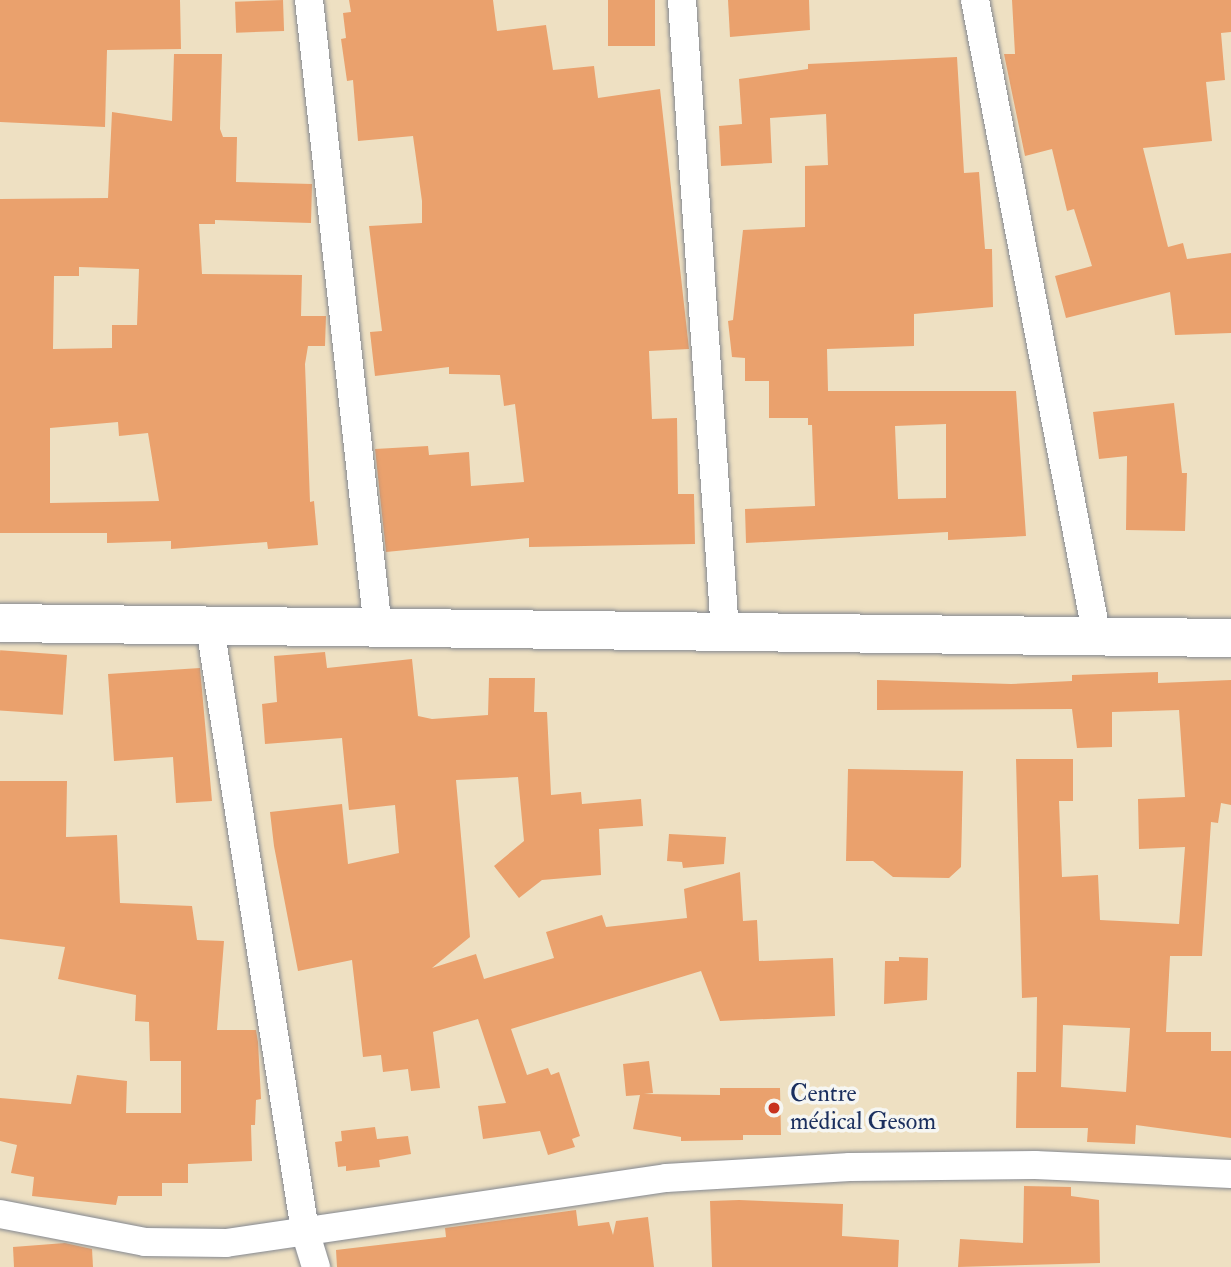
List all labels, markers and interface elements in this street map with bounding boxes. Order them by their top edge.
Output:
place label: Centre médical Gesom [790,1080,936,1136]
marker: Centre médical Gesom [764,1098,784,1118]

